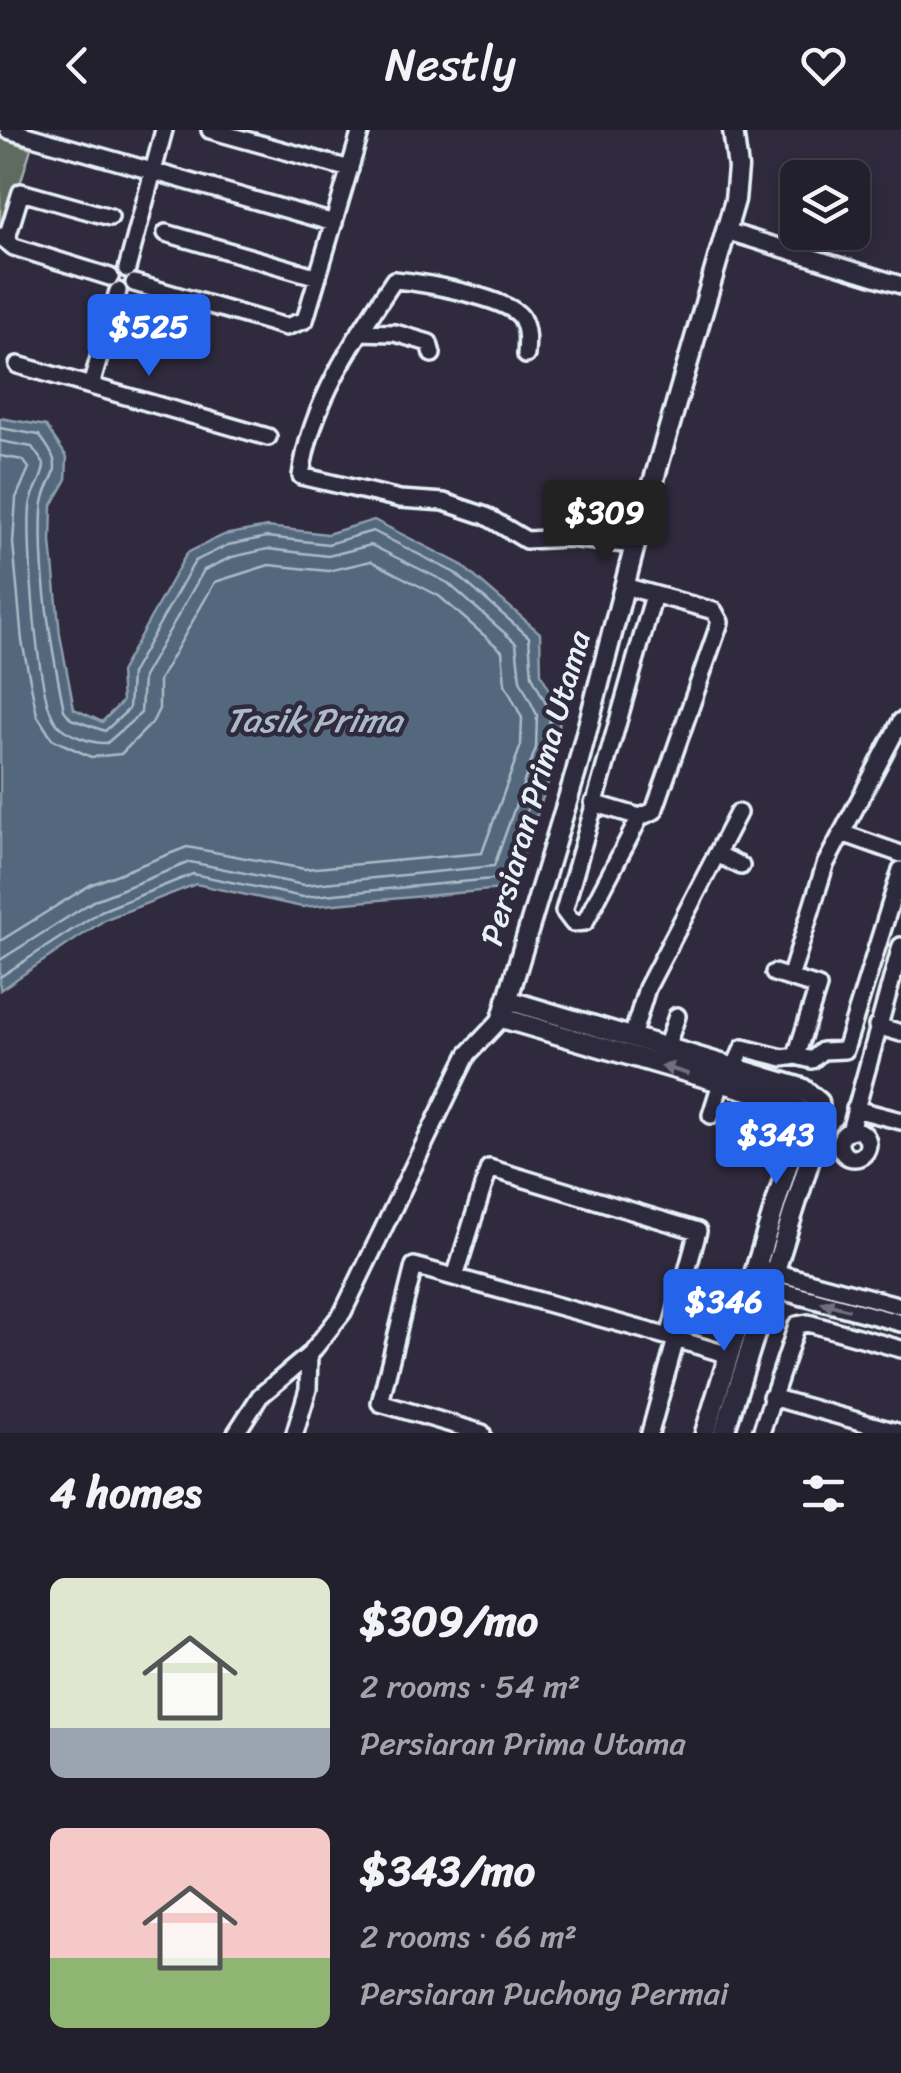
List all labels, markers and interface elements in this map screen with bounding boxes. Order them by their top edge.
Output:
text: Nestly [385,25,516,105]
icon: back [50,38,105,93]
icon: heart [796,38,851,93]
map controls [780,160,870,250]
button: layers [780,160,870,250]
pin: $525 [90,294,208,379]
text: $525 [109,298,189,355]
pin: $309 [546,480,664,565]
text: $309 [566,484,644,541]
street label: Persiaran Prima Utama [463,623,608,952]
water label: Tasik Prima [226,689,405,751]
one-way arrow [660,1062,690,1077]
pin: $343 [717,1102,835,1187]
text: $343 [738,1106,814,1163]
pin: $346 [665,1269,783,1354]
text: $346 [685,1273,763,1330]
one-way arrow [819,1298,850,1314]
text: 4 homes [50,1456,202,1530]
icon: filters [796,1466,851,1521]
text: $309/mo [360,1584,538,1658]
icon: home [130,1618,250,1738]
text: 2 rooms · 54 m² [360,1658,580,1715]
text: Persiaran Prima Utama [360,1715,686,1772]
text: $343/mo [360,1834,535,1908]
icon: home [130,1868,250,1988]
text: 2 rooms · 66 m² [360,1908,577,1965]
text: Persiaran Puchong Permai [360,1965,729,2022]

